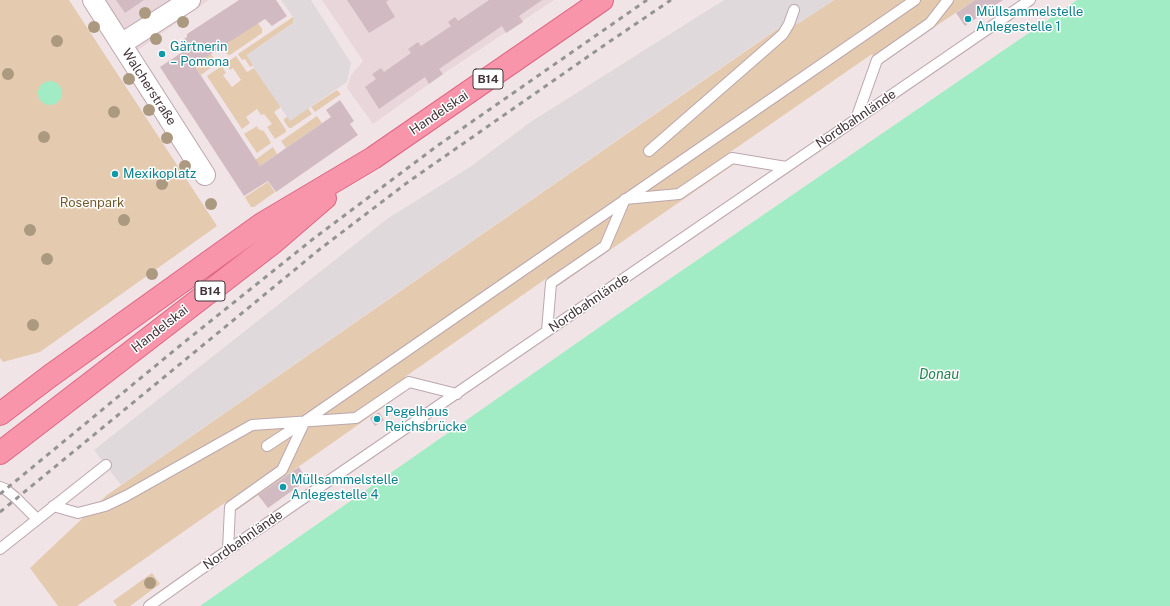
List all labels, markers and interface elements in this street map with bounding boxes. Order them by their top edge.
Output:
place label: Müllsammelstelle Anlegestelle 1 [976,4,1083,35]
marker: Müllsammelstelle Anlegestelle 1 [963,14,973,24]
place label: Gärtnerin – Pomona [170,39,229,70]
street label: Walcherstraße [118,46,180,128]
marker: Gärtnerin – Pomona [157,49,167,59]
road number: B14 [473,69,503,89]
street label: Nordbahnlände [813,86,899,152]
street label: Handelskai [407,88,471,138]
place label: Mexikoplatz [123,166,196,182]
marker: Mexikoplatz [110,169,120,179]
park label: Rosenpark [60,195,124,211]
street label: Nordbahnlände [546,270,632,336]
road number: B14 [195,281,225,301]
street label: Handelskai [129,302,191,356]
water label: Donau [919,367,959,383]
place label: Pegelhaus Reichsbrücke [385,404,467,435]
marker: Pegelhaus Reichsbrücke [372,414,382,424]
place label: Müllsammelstelle Anlegestelle 4 [291,472,398,503]
marker: Müllsammelstelle Anlegestelle 4 [278,482,288,492]
street label: Nordbahnlände [200,507,286,573]

